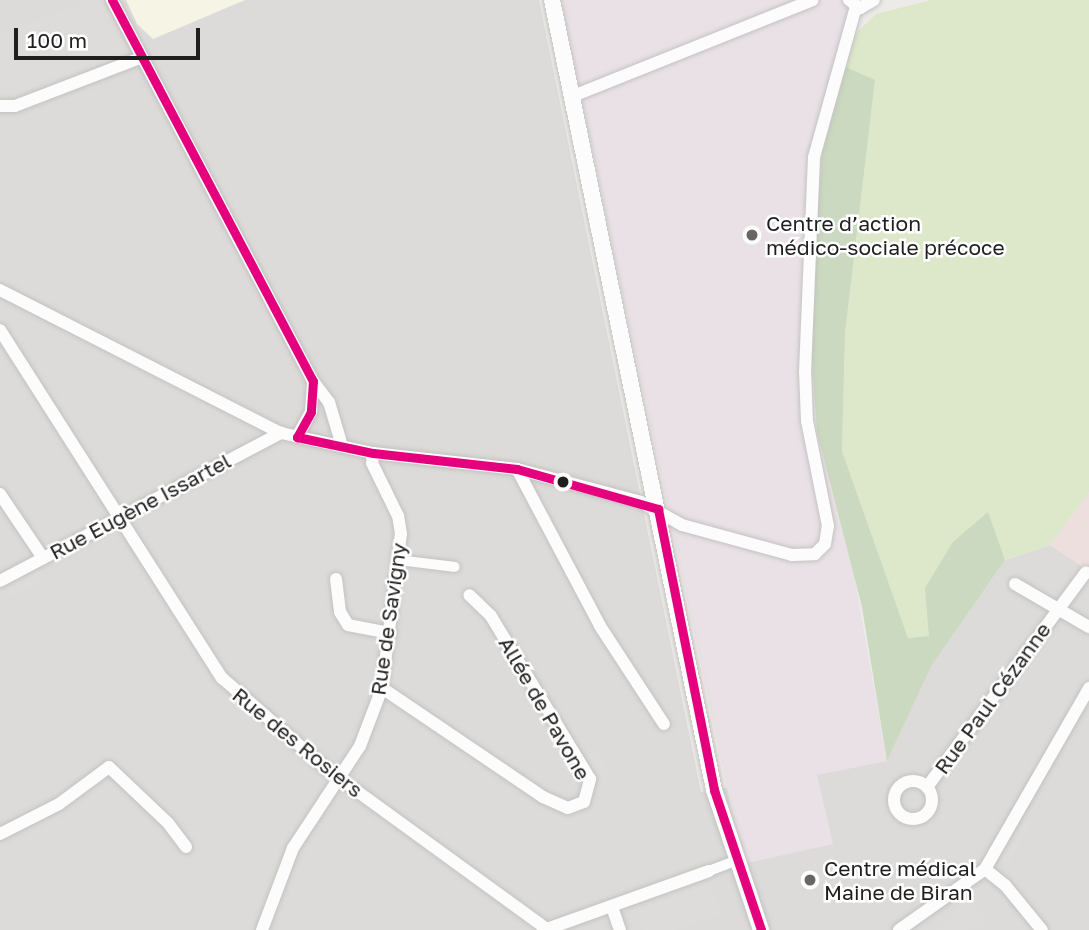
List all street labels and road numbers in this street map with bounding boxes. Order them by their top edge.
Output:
street label: Rue Eugène Issartel [45,448,235,564]
street label: Rue de Savigny [365,541,411,697]
street label: Rue Paul Cézanne [929,617,1055,779]
street label: Allée de Pavone [494,632,596,784]
street label: Rue des Rosiers [228,682,368,802]

